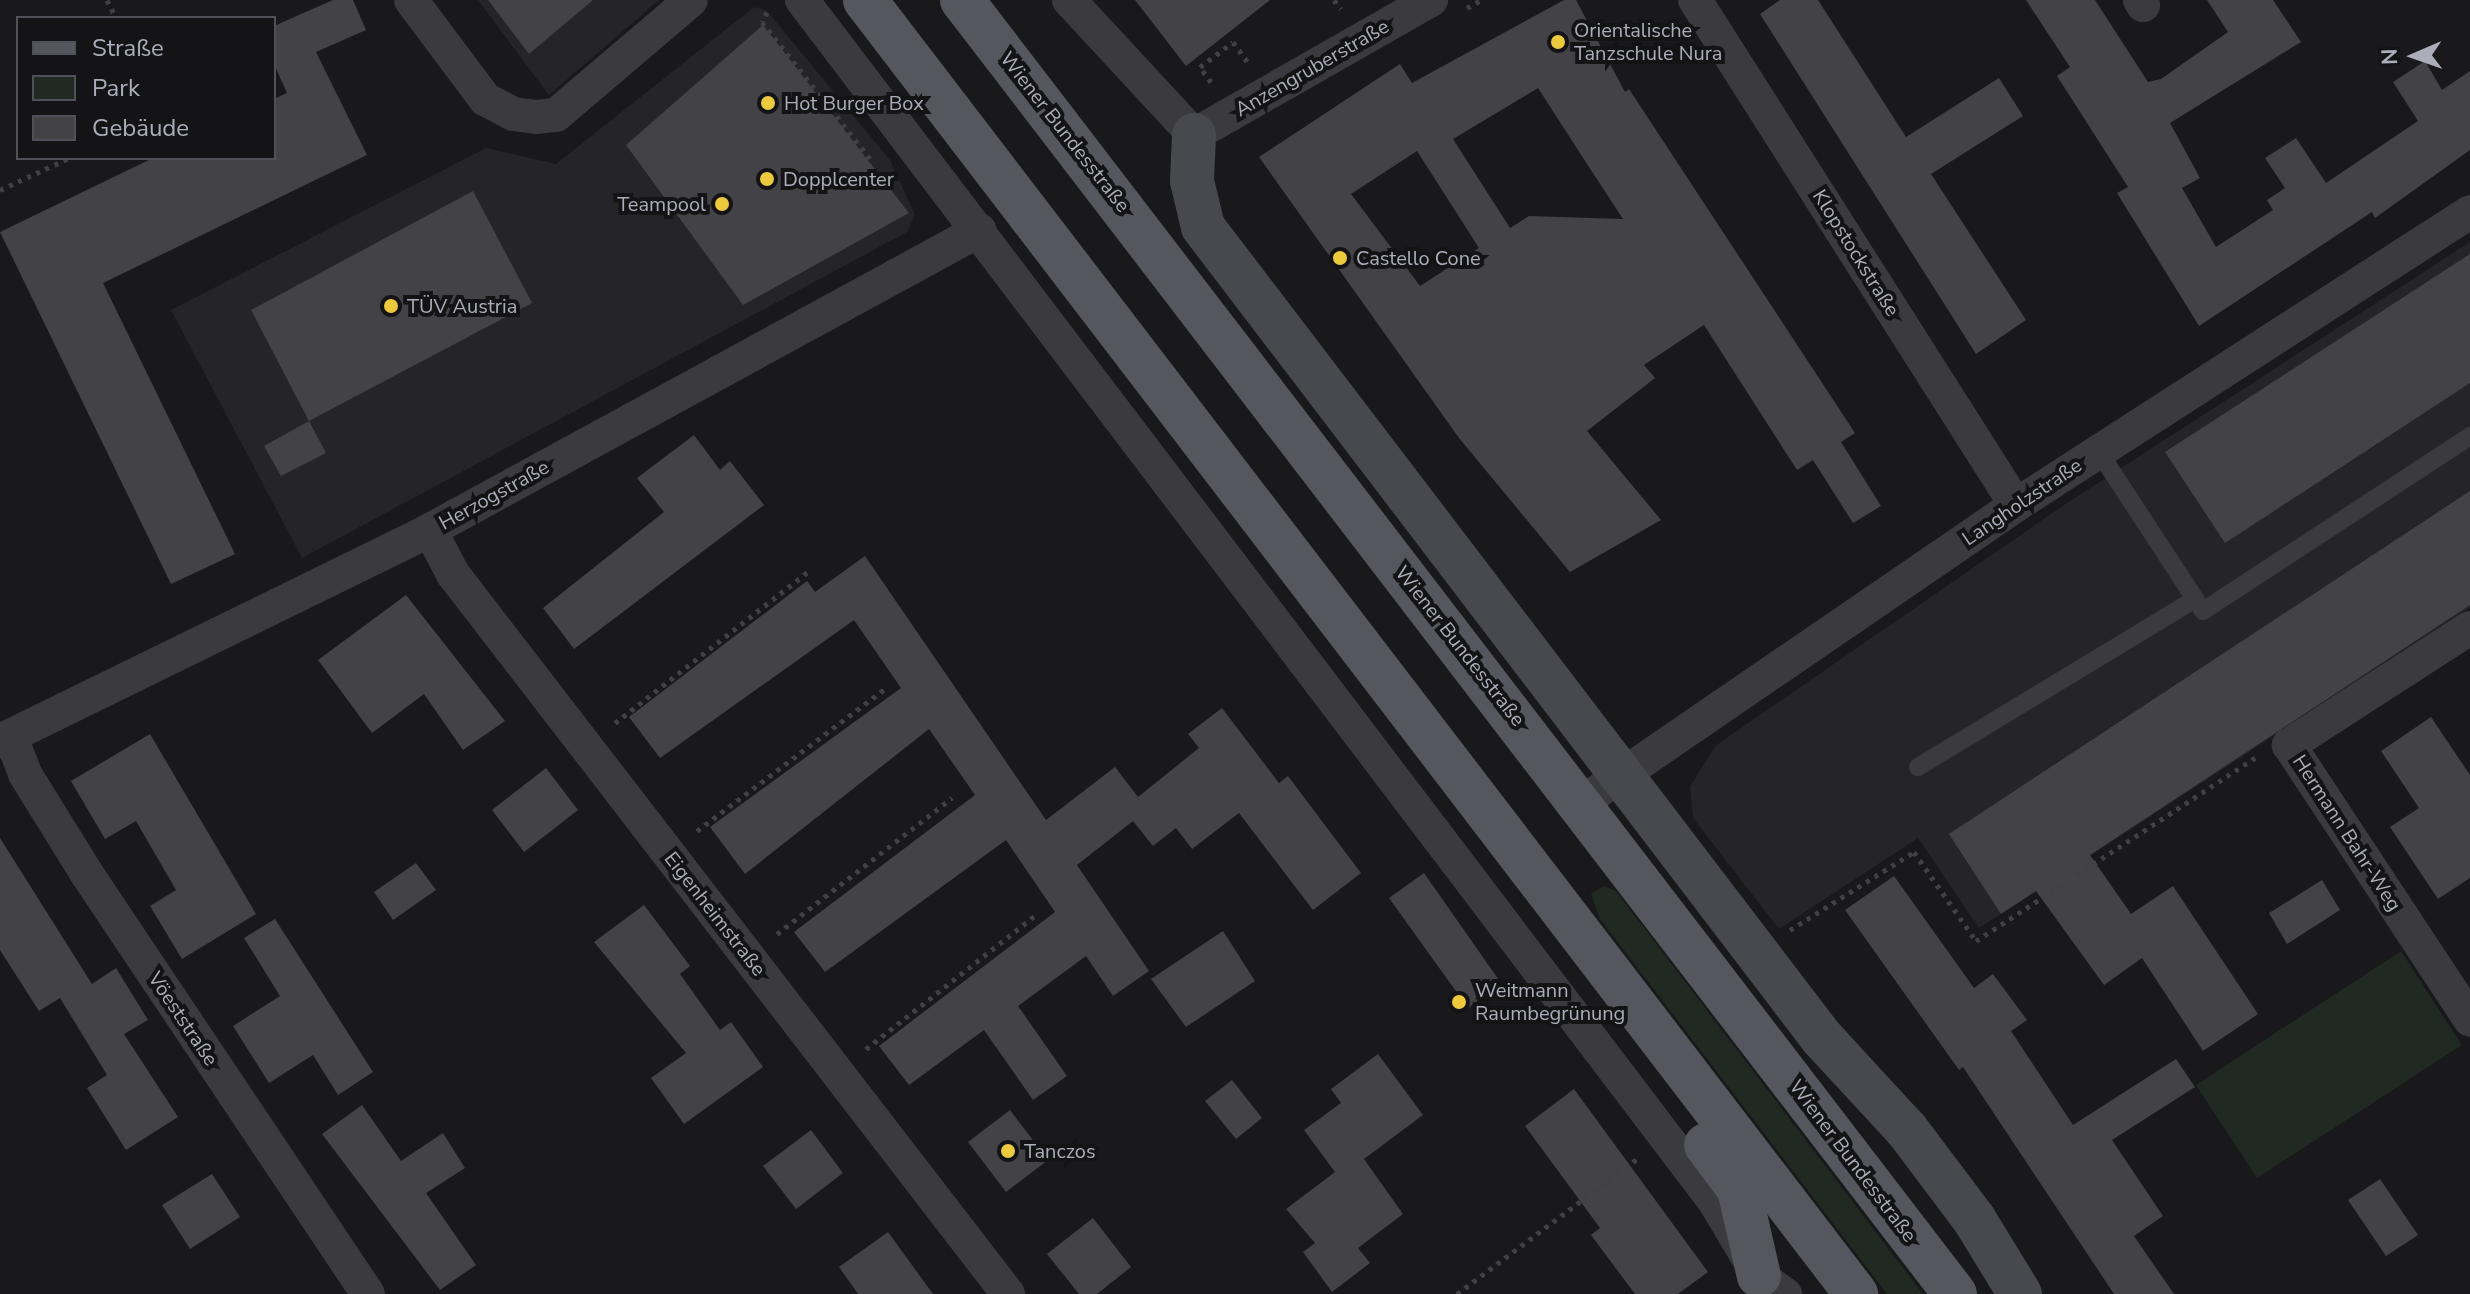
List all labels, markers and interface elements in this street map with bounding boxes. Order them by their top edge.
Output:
street label: Anzengruberstraße [1231,14,1393,122]
legend [16,16,276,160]
north arrow [2374,16,2454,96]
place label: Orientalische Tanzschule Nura [1574,18,1722,65]
text: Straße [92,32,164,64]
marker: Orientalische Tanzschule Nura [1549,33,1567,51]
street label: Wiener Bundesstraße [995,47,1135,217]
text: N [2375,48,2405,66]
text: Park [92,72,140,104]
place label: Hot Burger Box [784,91,924,115]
marker: Hot Burger Box [759,94,777,112]
text: Gebäude [92,112,189,144]
place label: Dopplcenter [783,167,894,191]
marker: Dopplcenter [758,170,776,188]
street label: Klopstockstraße [1807,185,1905,321]
place label: Teampool [617,192,706,216]
marker: Teampool [713,195,731,213]
place label: Castello Cone [1356,246,1481,270]
marker: Castello Cone [1331,249,1349,267]
place label: TÜV Austria [407,294,517,318]
marker: TÜV Austria [382,297,400,315]
street label: Langholzstraße [1958,453,2086,551]
street label: Herzogstraße [435,455,553,535]
street label: Wiener Bundesstraße [1390,561,1530,731]
street label: Hermann Bahr-Weg [2288,750,2406,916]
street label: Eigenheimstraße [659,847,771,981]
street label: Vöeststraße [143,968,223,1070]
place label: Weitmann Raumbegrünung [1475,978,1625,1025]
marker: Weitmann Raumbegrünung [1450,993,1468,1011]
street label: Wiener Bundesstraße [1784,1075,1922,1247]
place label: Tanczos [1024,1139,1096,1163]
marker: Tanczos [999,1142,1017,1160]

